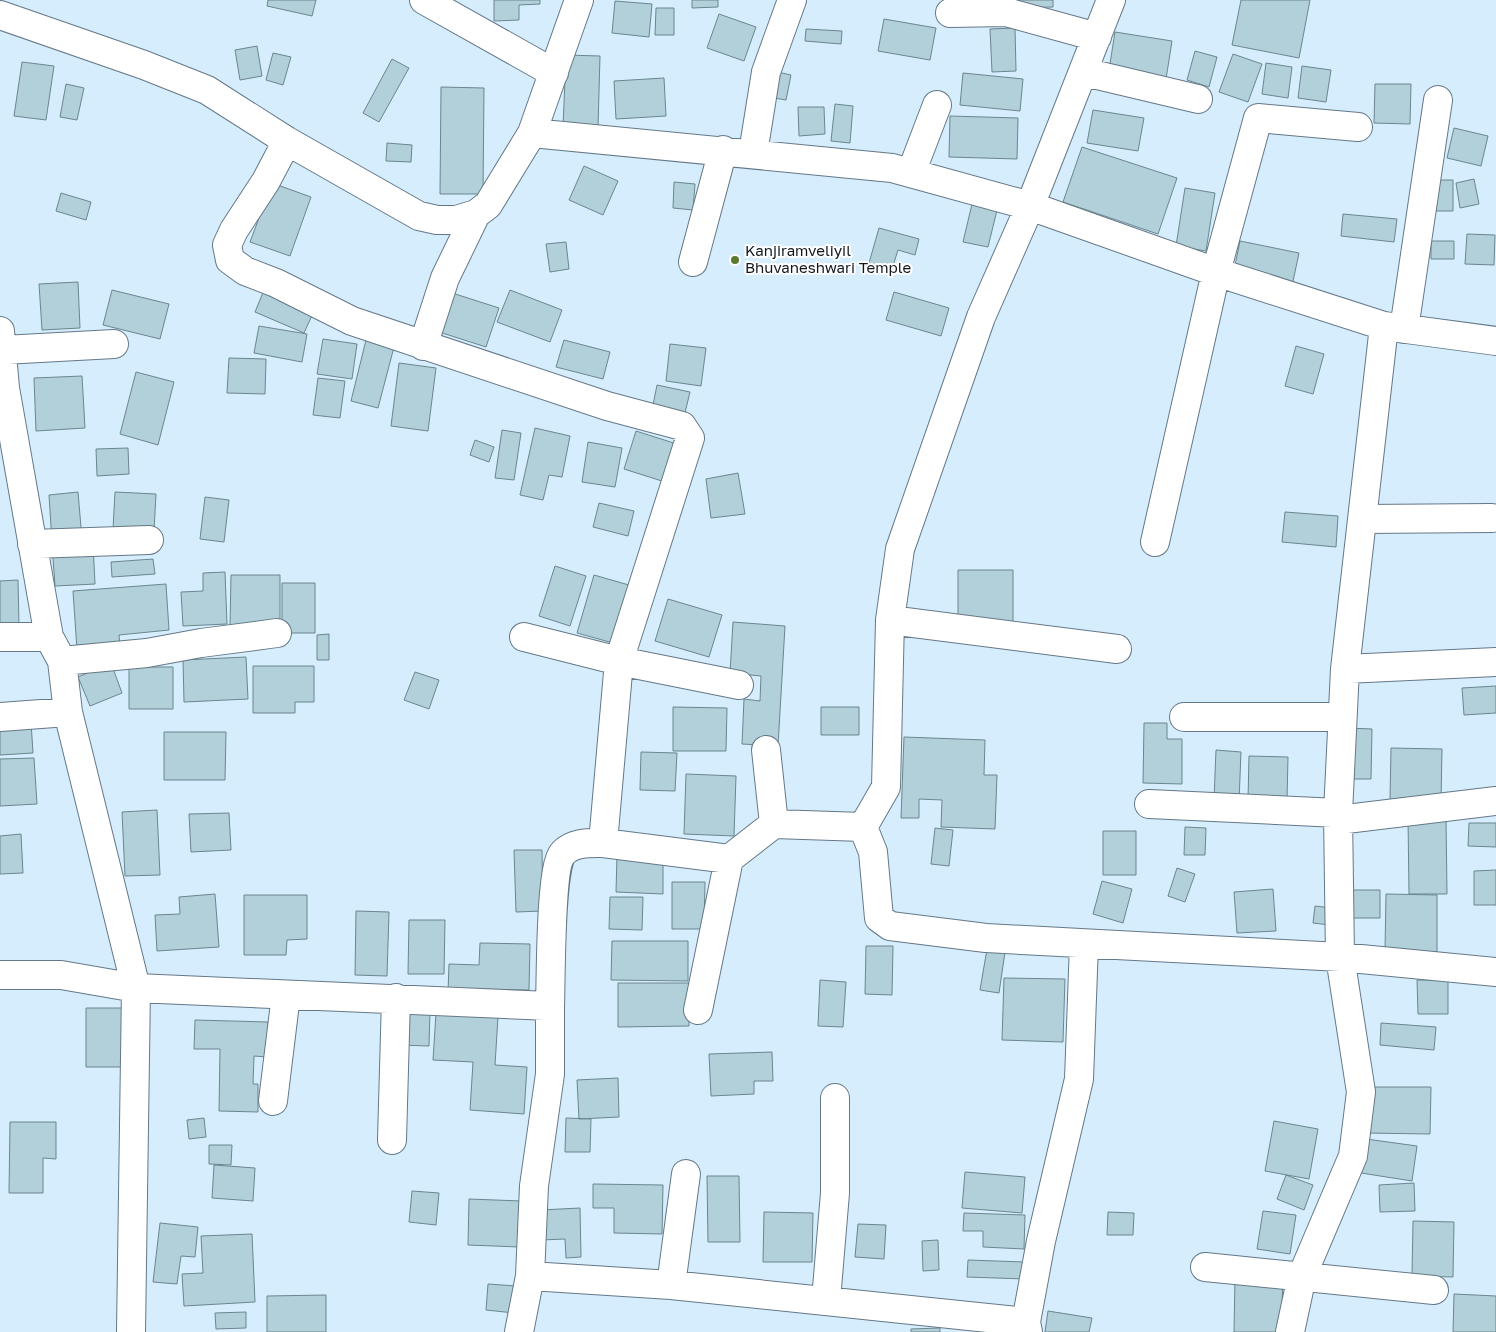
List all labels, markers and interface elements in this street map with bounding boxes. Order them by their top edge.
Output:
place label: Kanjiramveliyil Bhuvaneshwari Temple [745,241,911,276]
marker: Kanjiramveliyil Bhuvaneshwari Temple [729,254,741,266]

